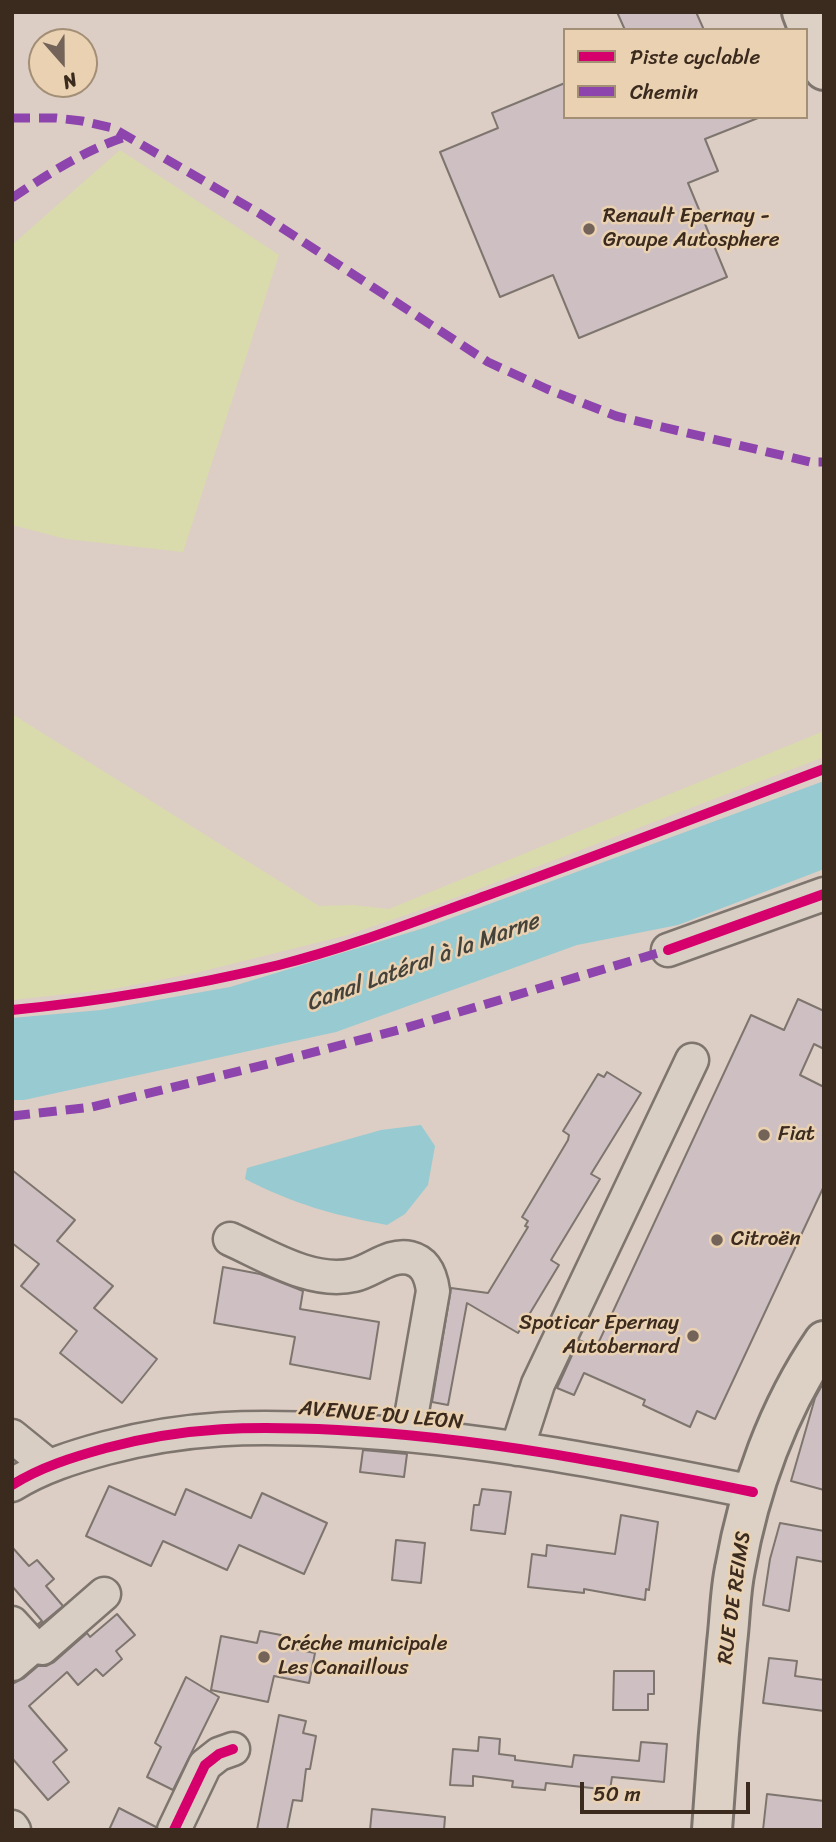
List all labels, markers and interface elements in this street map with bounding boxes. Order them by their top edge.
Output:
north arrow [28,28,98,98]
legend [563,28,808,119]
text: Piste cyclable [630,38,760,76]
text: N [58,63,82,99]
text: Chemin [630,73,698,111]
place label: Renault Epernay - Groupe Autosphere [603,204,779,254]
marker: Renault Epernay - Groupe Autosphere [581,221,597,237]
water label: Canal Latéral à la Marne [303,908,543,1018]
place label: Fiat [778,1122,815,1148]
marker: Fiat [756,1127,772,1143]
place label: Citroën [731,1227,801,1253]
marker: Citroën [709,1232,725,1248]
place label: Spoticar Epernay Autobernard [519,1311,679,1361]
marker: Spoticar Epernay Autobernard [685,1328,701,1344]
street label: AVENUE DU LEON [298,1396,464,1436]
street label: RUE DE REIMS [713,1530,757,1666]
place label: Créche municipale Les Canaillous [278,1632,447,1682]
marker: Créche municipale Les Canaillous [256,1649,272,1665]
scale bar [584,1769,754,1813]
text: 50 m [593,1775,641,1813]

